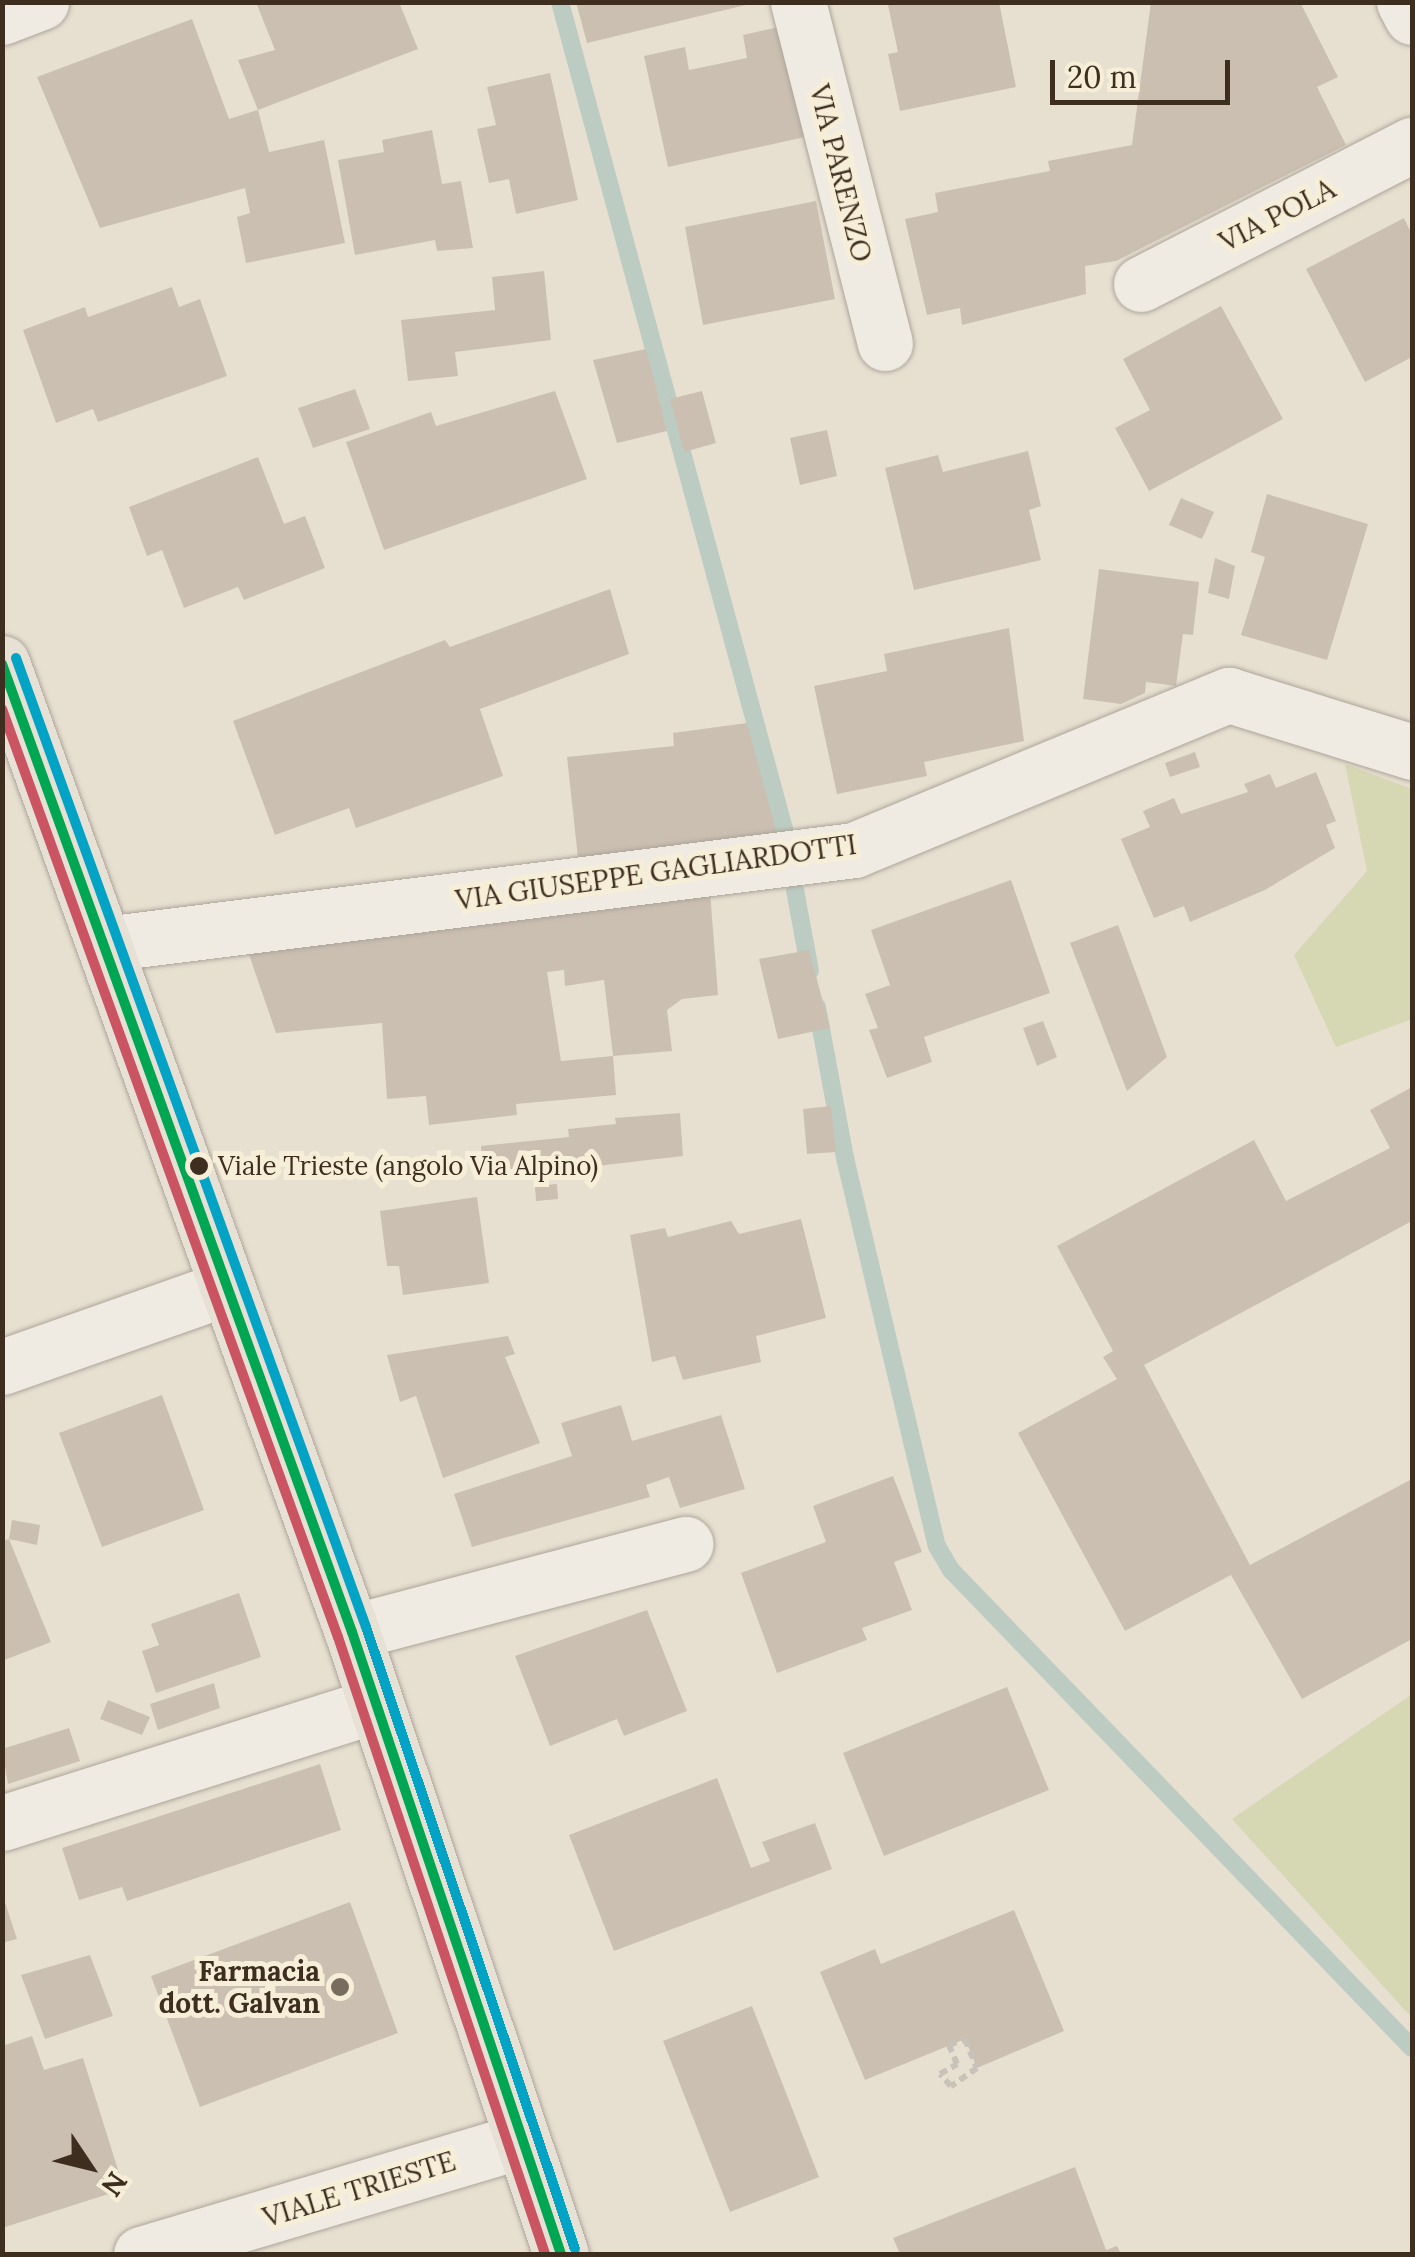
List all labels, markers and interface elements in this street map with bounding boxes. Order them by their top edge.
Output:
scale bar [1055,40,1235,102]
text: 20 m [1067,58,1136,96]
street label: VIA PARENZO [803,81,879,265]
street label: VIA POLA [1213,171,1341,259]
street label: VIA GIUSEPPE GAGLIARDOTTI [453,827,859,917]
place label: Viale Trieste (angolo Via Alpino) [218,1150,598,1182]
marker: Viale Trieste (angolo Via Alpino) [189,1156,209,1176]
place label: Farmacia dott. Galvan [159,1954,320,2020]
marker: Farmacia dott. Galvan [329,1976,351,1998]
north arrow [40,2117,140,2217]
street label: VIALE TRIESTE [259,2144,459,2234]
text: N [94,2165,136,2203]

